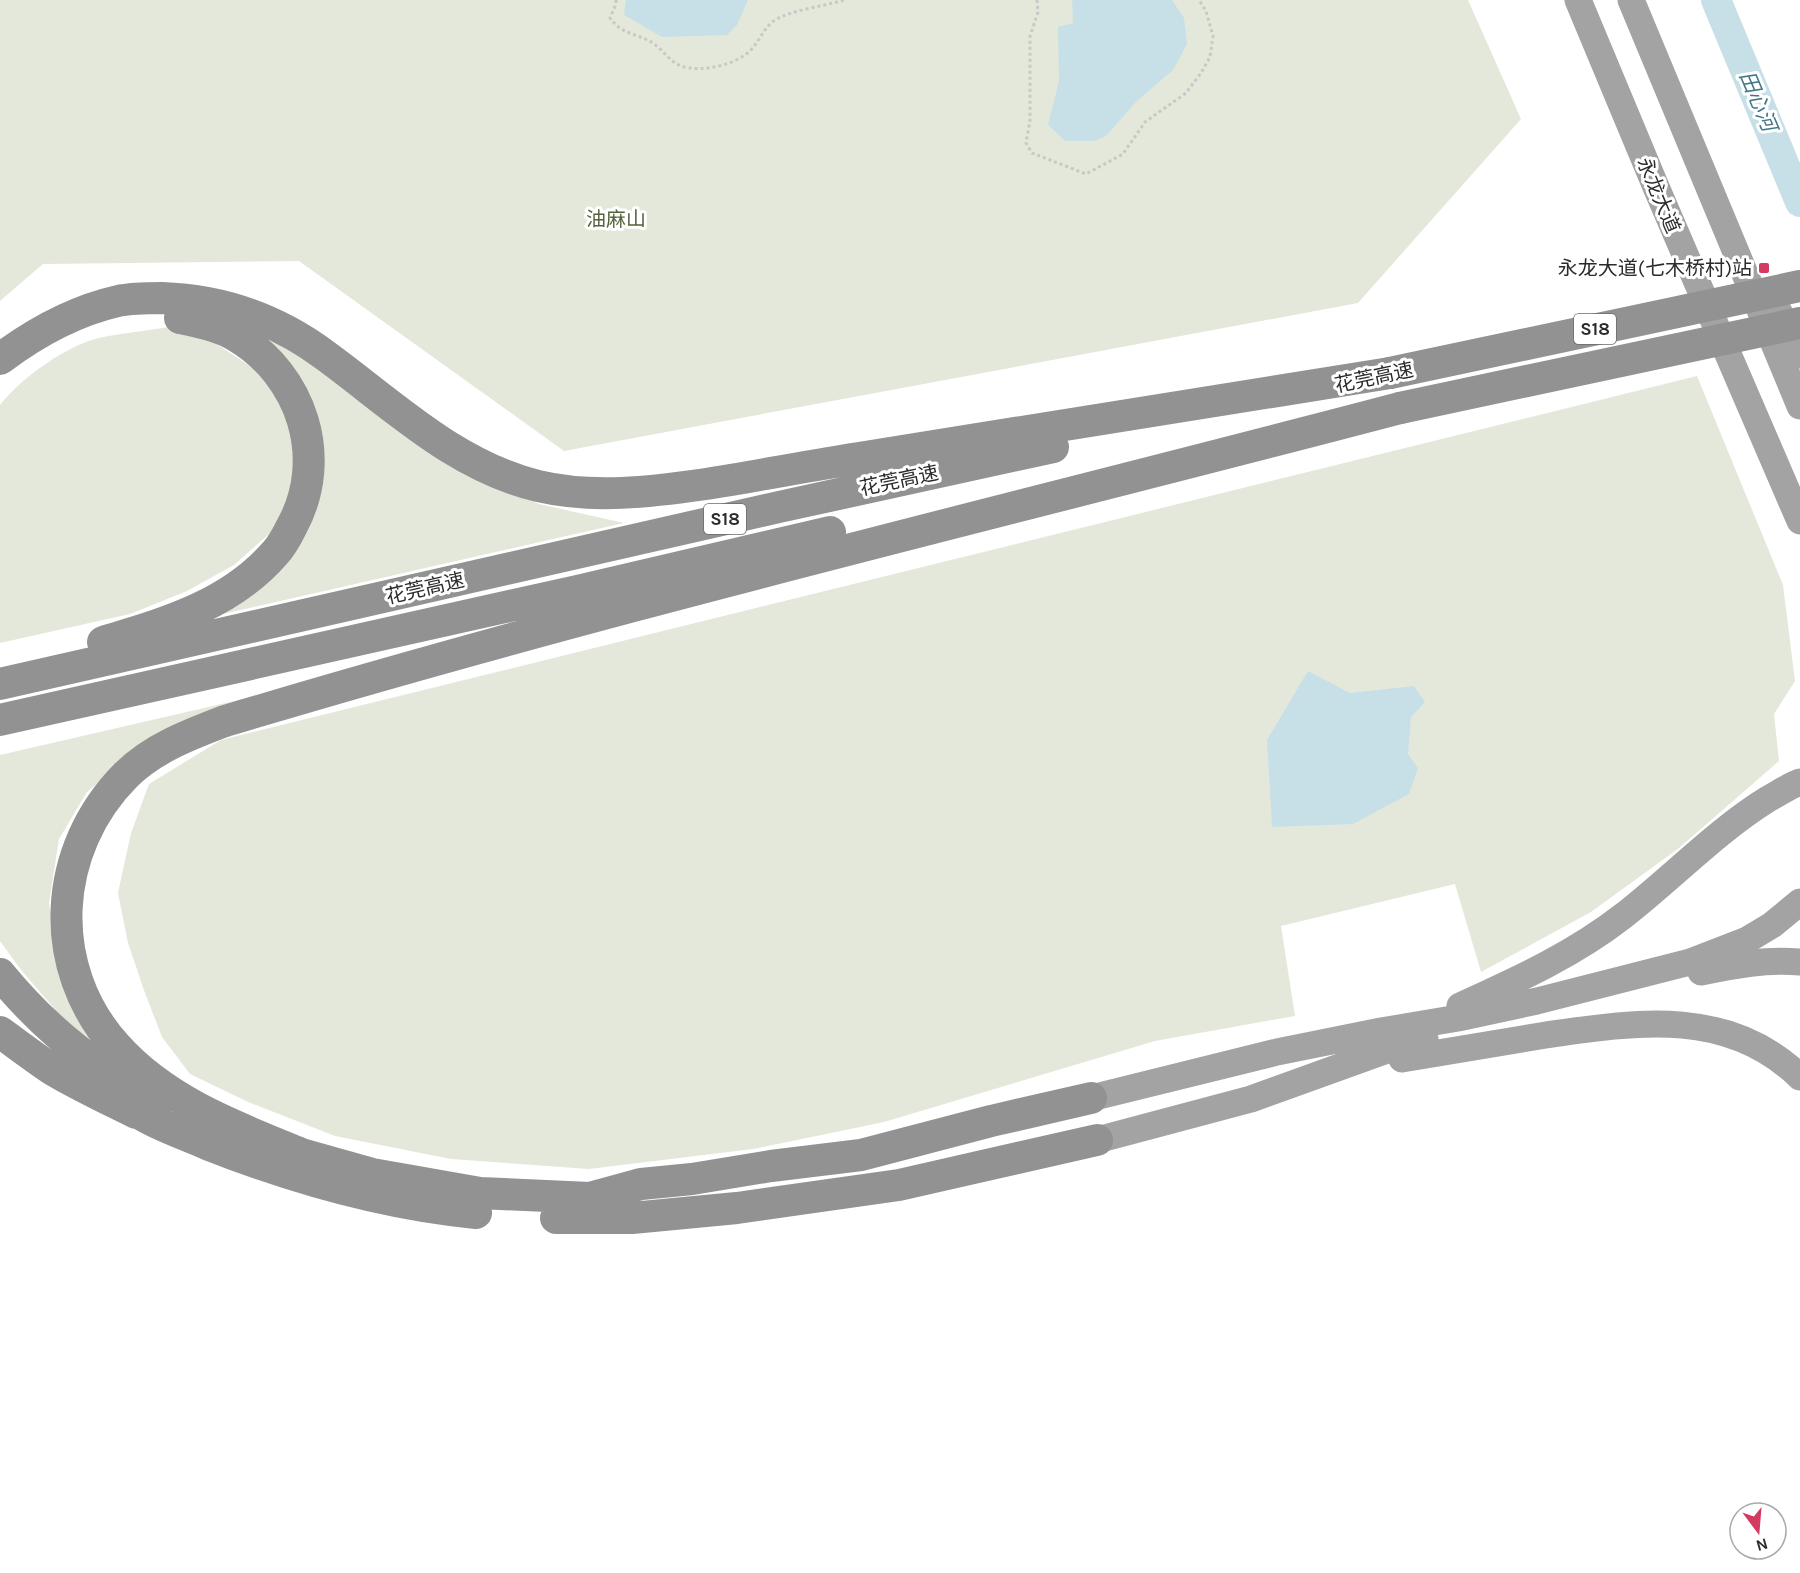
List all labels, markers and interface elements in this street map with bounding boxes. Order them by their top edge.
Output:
water label: 田心河 [1735,67,1783,138]
street label: 永龙大道 [1632,154,1685,237]
park label: 油麻山 [586,208,646,231]
place label: 永龙大道(七木桥村)站 [1558,257,1752,280]
marker: 永龙大道(七木桥村)站 [1757,261,1771,275]
road number: S18 [1574,314,1616,344]
street label: 花莞高速 [1333,358,1416,397]
street label: 花莞高速 [858,461,941,500]
road number: S18 [704,504,746,534]
street label: 花莞高速 [384,568,467,609]
north arrow [1728,1501,1788,1561]
text: N [1754,1534,1770,1556]

